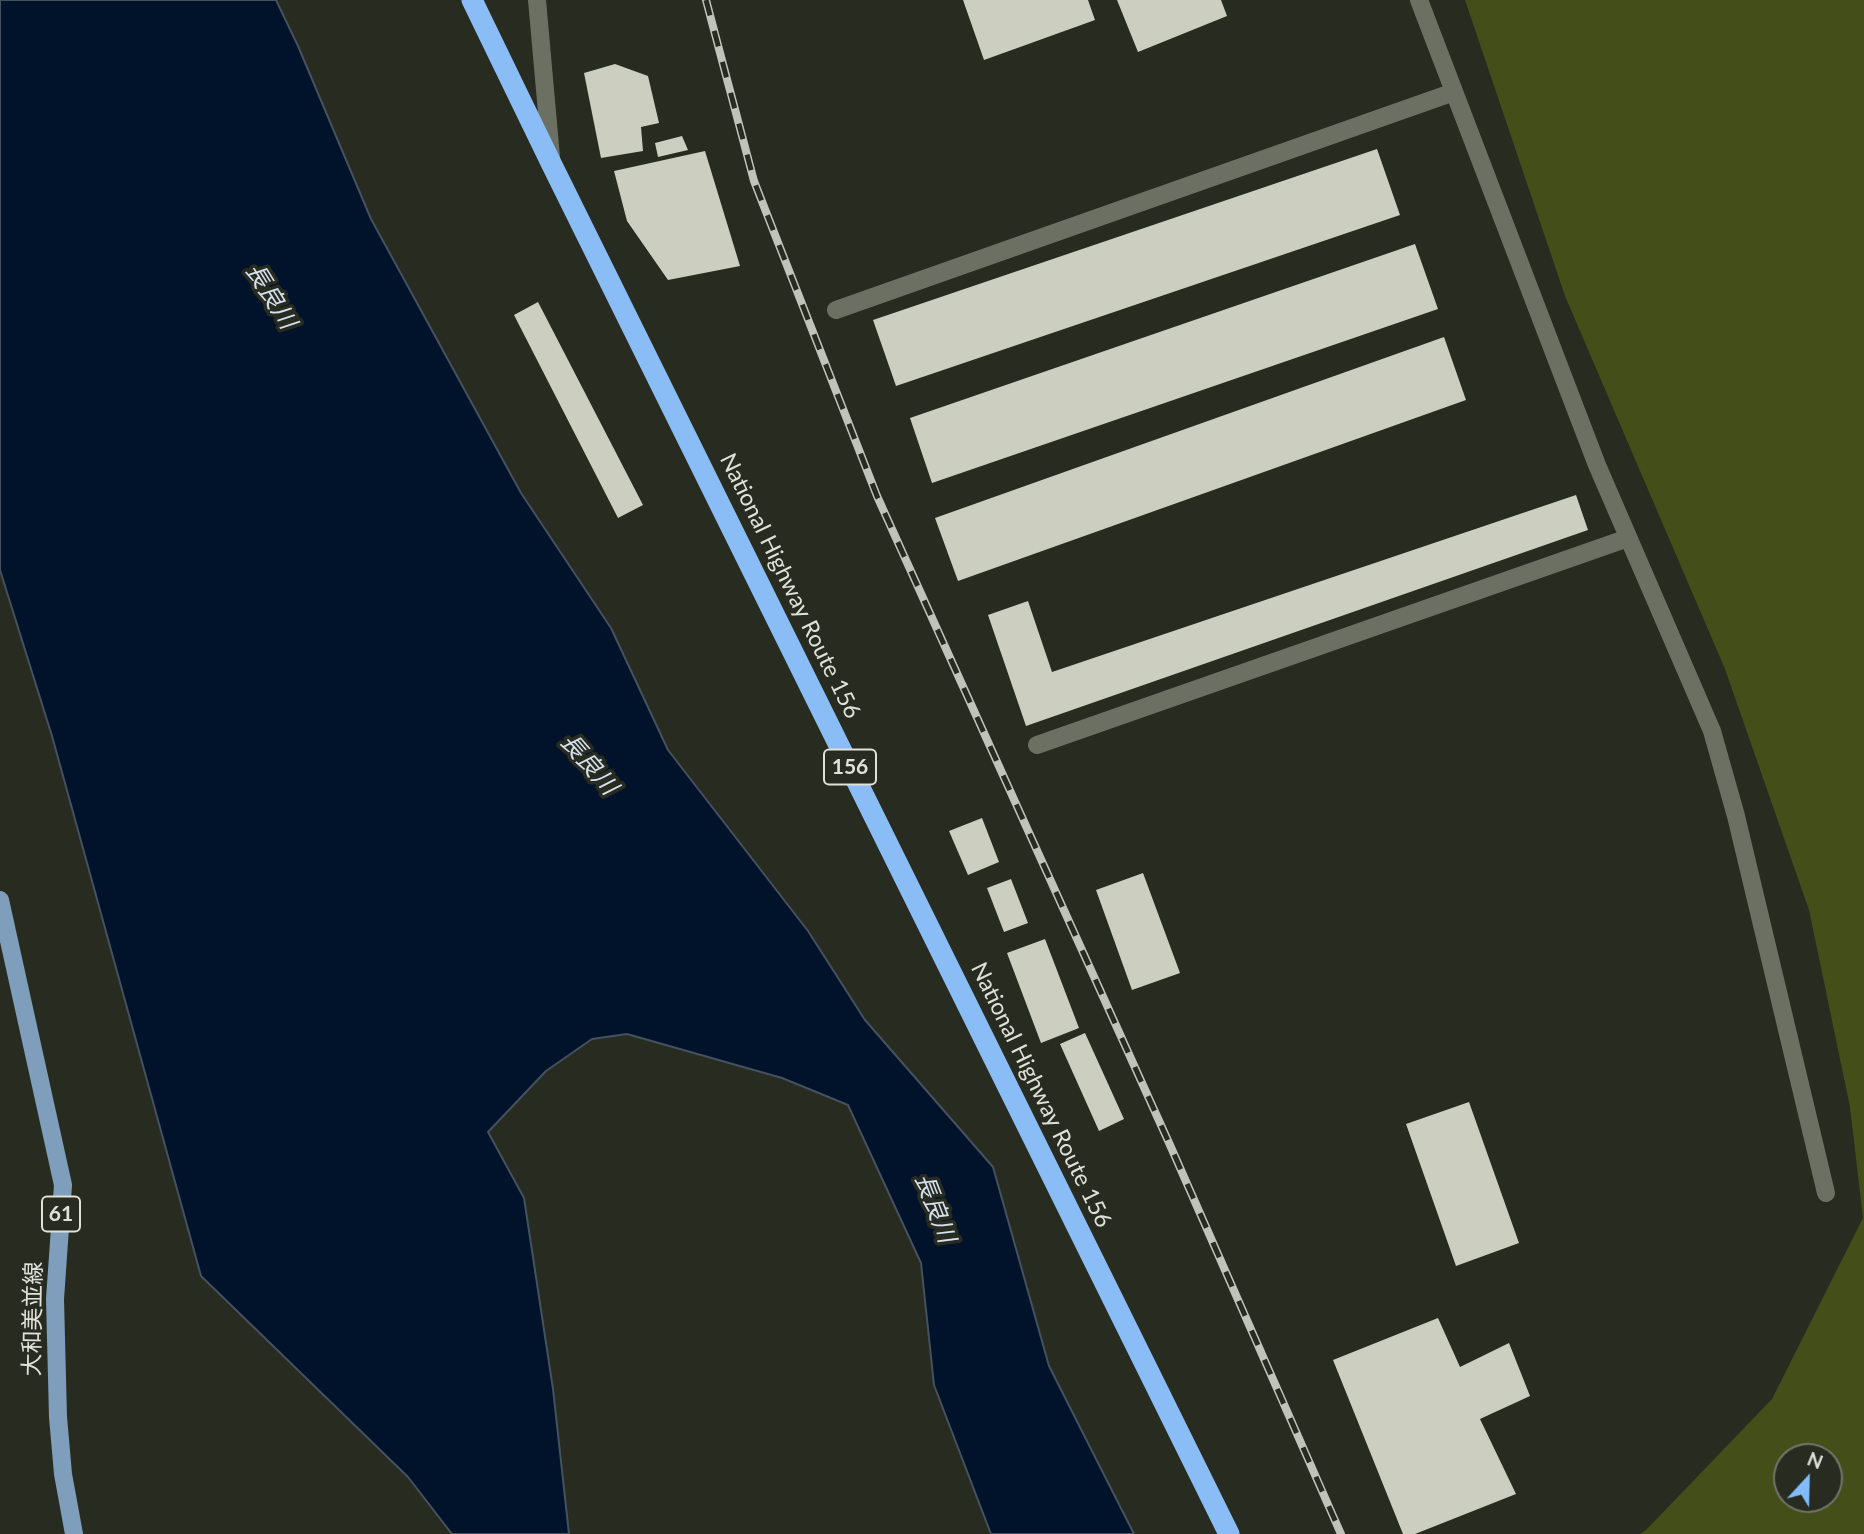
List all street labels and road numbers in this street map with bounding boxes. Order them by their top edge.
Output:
street label: National Highway Route 156 [714,449,866,723]
road number: 156 [824,750,876,784]
street label: National Highway Route 156 [965,958,1117,1232]
road number: 61 [42,1196,80,1232]
street label: 大和美並線 [18,1261,48,1377]

